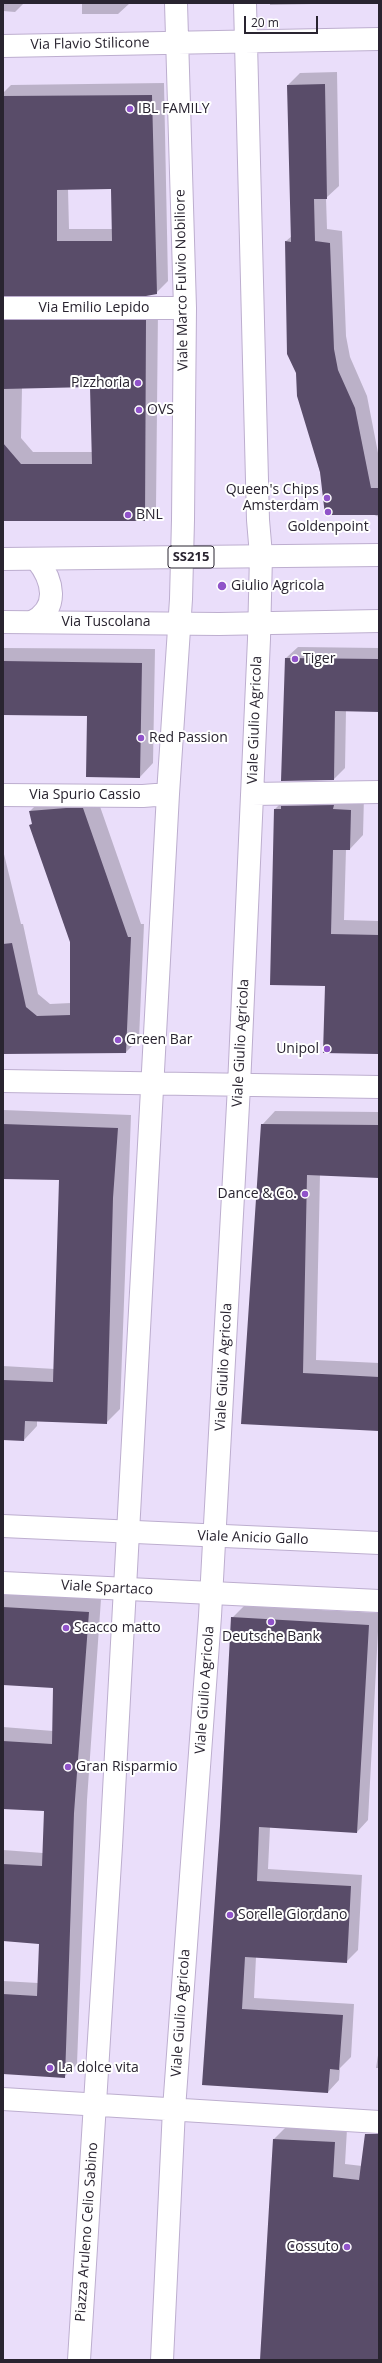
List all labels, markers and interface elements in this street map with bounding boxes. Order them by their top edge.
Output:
scale bar [246,8,320,34]
text: 20 m [251,14,279,31]
street label: Via Flavio Stilicone [30,35,150,53]
place label: IBL FAMILY [138,101,210,117]
marker: IBL FAMILY [125,104,135,114]
street label: Viale Marco Fulvio Nobiliore [172,189,192,371]
street label: Via Emilio Lepido [39,300,149,316]
place label: Pizzhoria [71,375,130,391]
marker: Pizzhoria [133,378,143,388]
place label: OVS [147,402,174,418]
marker: OVS [134,405,144,415]
place label: Queen's Chips Amsterdam [226,482,319,514]
marker: Queen's Chips Amsterdam [322,493,332,503]
place label: BNL [136,507,163,523]
marker: Goldenpoint [323,507,333,517]
marker: BNL [123,510,133,520]
place label: Goldenpoint [287,519,369,535]
road number: SS215 [168,546,214,568]
place label: Giulio Agricola [231,578,325,594]
marker: Giulio Agricola [216,580,228,592]
street label: Via Tuscolana [61,614,151,630]
place label: Tiger [303,651,335,667]
marker: Tiger [290,654,300,664]
street label: Viale Giulio Agricola [244,656,266,784]
place label: Red Passion [149,730,228,746]
marker: Red Passion [136,733,146,743]
street label: Via Spurio Cassio [29,787,141,803]
street label: Viale Giulio Agricola [229,979,253,1107]
place label: Green Bar [126,1032,192,1048]
marker: Green Bar [113,1035,123,1045]
place label: Unipol [276,1041,319,1057]
marker: Unipol [322,1044,332,1054]
place label: Dance & Co. [218,1186,297,1202]
marker: Dance & Co. [300,1189,310,1199]
street label: Viale Giulio Agricola [212,1303,236,1431]
street label: Viale Anicio Gallo [197,1528,309,1548]
street label: Viale Spartaco [60,1577,154,1599]
marker: Deutsche Bank [266,1617,276,1627]
place label: Scacco matto [74,1620,161,1636]
marker: Scacco matto [61,1623,71,1633]
street label: Viale Giulio Agricola [192,1625,218,1755]
place label: Deutsche Bank [222,1629,320,1645]
place label: Gran Risparmio [76,1759,178,1775]
marker: Gran Risparmio [63,1762,73,1772]
place label: Sorelle Giordano [238,1907,347,1923]
marker: Sorelle Giordano [225,1910,235,1920]
street label: Viale Giulio Agricola [168,1948,194,2078]
place label: La dolce vita [58,2060,139,2076]
marker: La dolce vita [45,2063,55,2073]
street label: Piazza Aruleno Celio Sabino [72,2142,102,2322]
place label: Cossuto [286,2239,339,2255]
marker: Cossuto [342,2242,352,2252]

